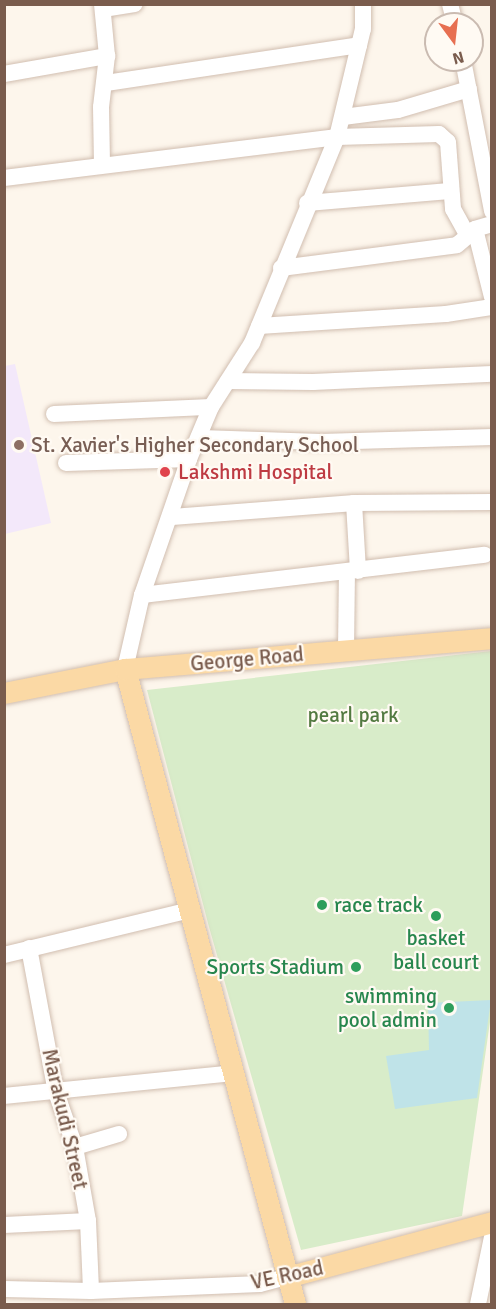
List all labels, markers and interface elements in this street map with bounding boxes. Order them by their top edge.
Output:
north arrow [424,12,484,72]
text: N [450,46,466,69]
place label: St. Xavier's Higher Secondary School [31,432,359,458]
marker: St. Xavier's Higher Secondary School [12,438,26,452]
place label: Lakshmi Hospital [178,459,333,485]
marker: Lakshmi Hospital [156,463,174,481]
street label: George Road [189,641,305,677]
park label: pearl park [308,702,398,728]
place label: race track [334,892,423,918]
marker: race track [315,898,329,912]
marker: basket ball court [429,909,443,923]
place label: basket ball court [393,925,479,975]
place label: Sports Stadium [206,954,344,980]
marker: Sports Stadium [349,960,363,974]
place label: swimming pool admin [338,983,437,1033]
marker: swimming pool admin [442,1001,456,1015]
street label: Marakudi Street [37,1046,93,1192]
street label: VE Road [248,1255,326,1295]

